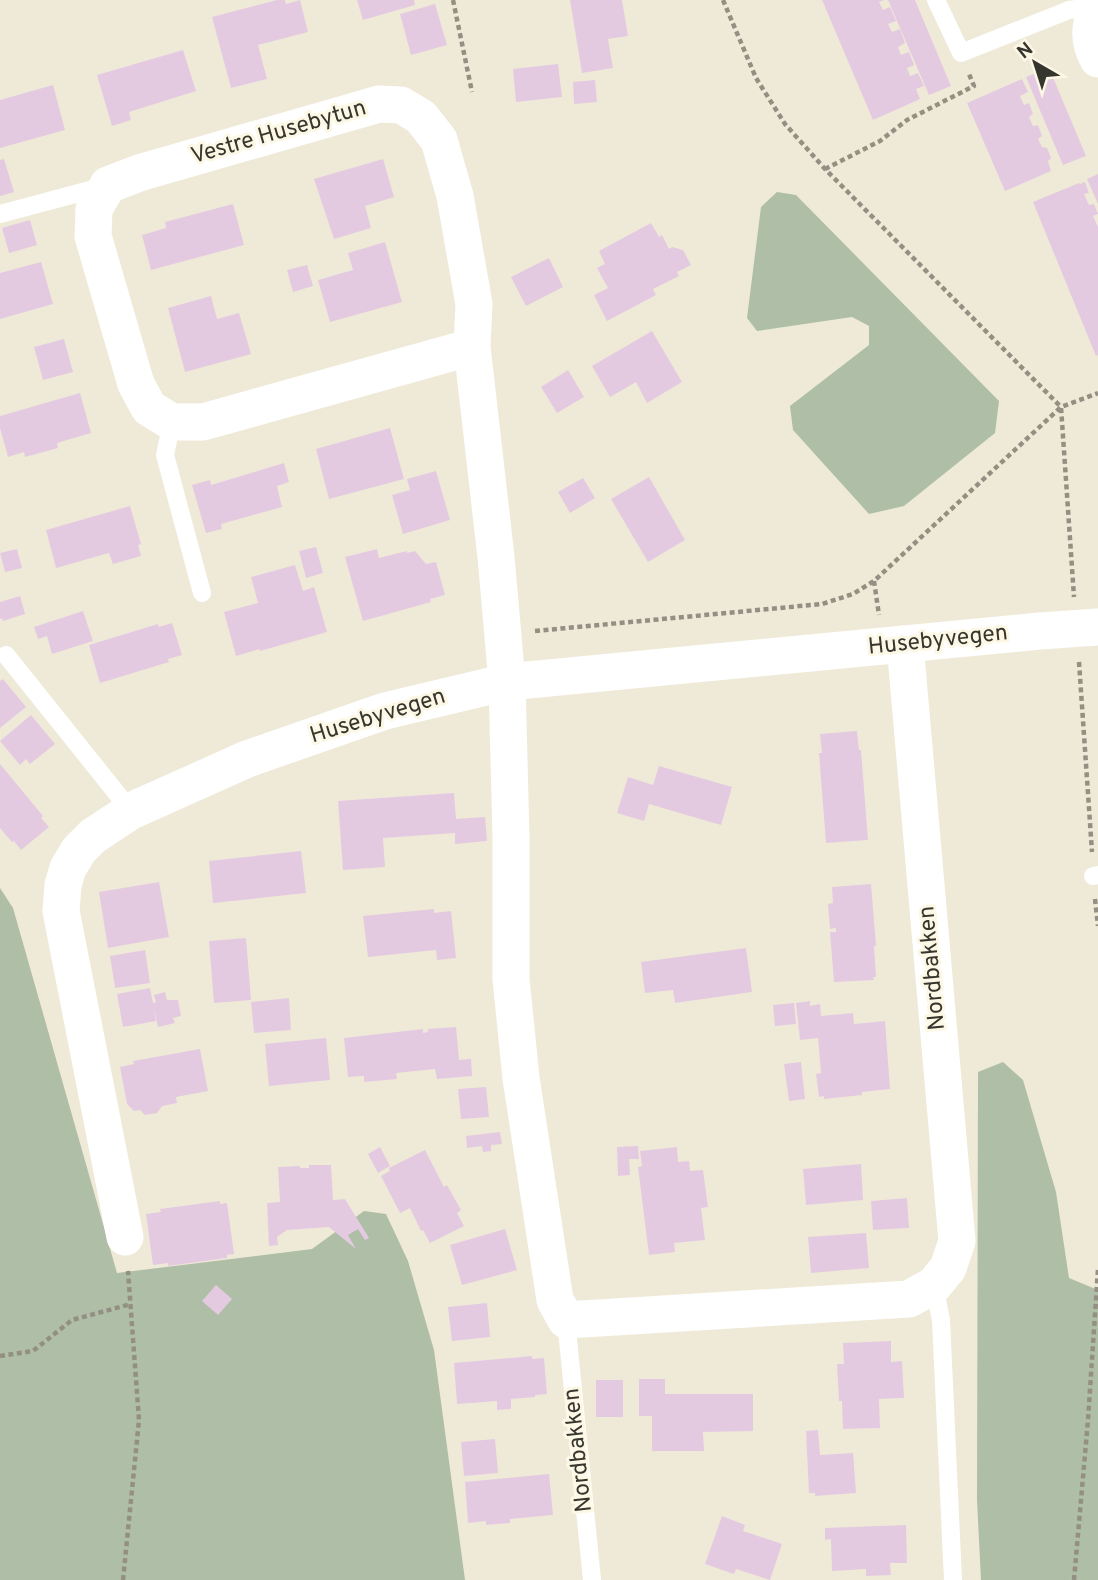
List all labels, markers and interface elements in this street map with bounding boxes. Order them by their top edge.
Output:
north arrow [1000,28,1070,98]
text: N [1013,38,1038,65]
street label: Vestre Husebytun [188,94,370,172]
street label: Husebyvegen [867,619,1009,663]
street label: Husebyvegen [307,683,449,751]
street label: Nordbakken [913,904,953,1032]
street label: Nordbakken [558,1386,600,1514]

